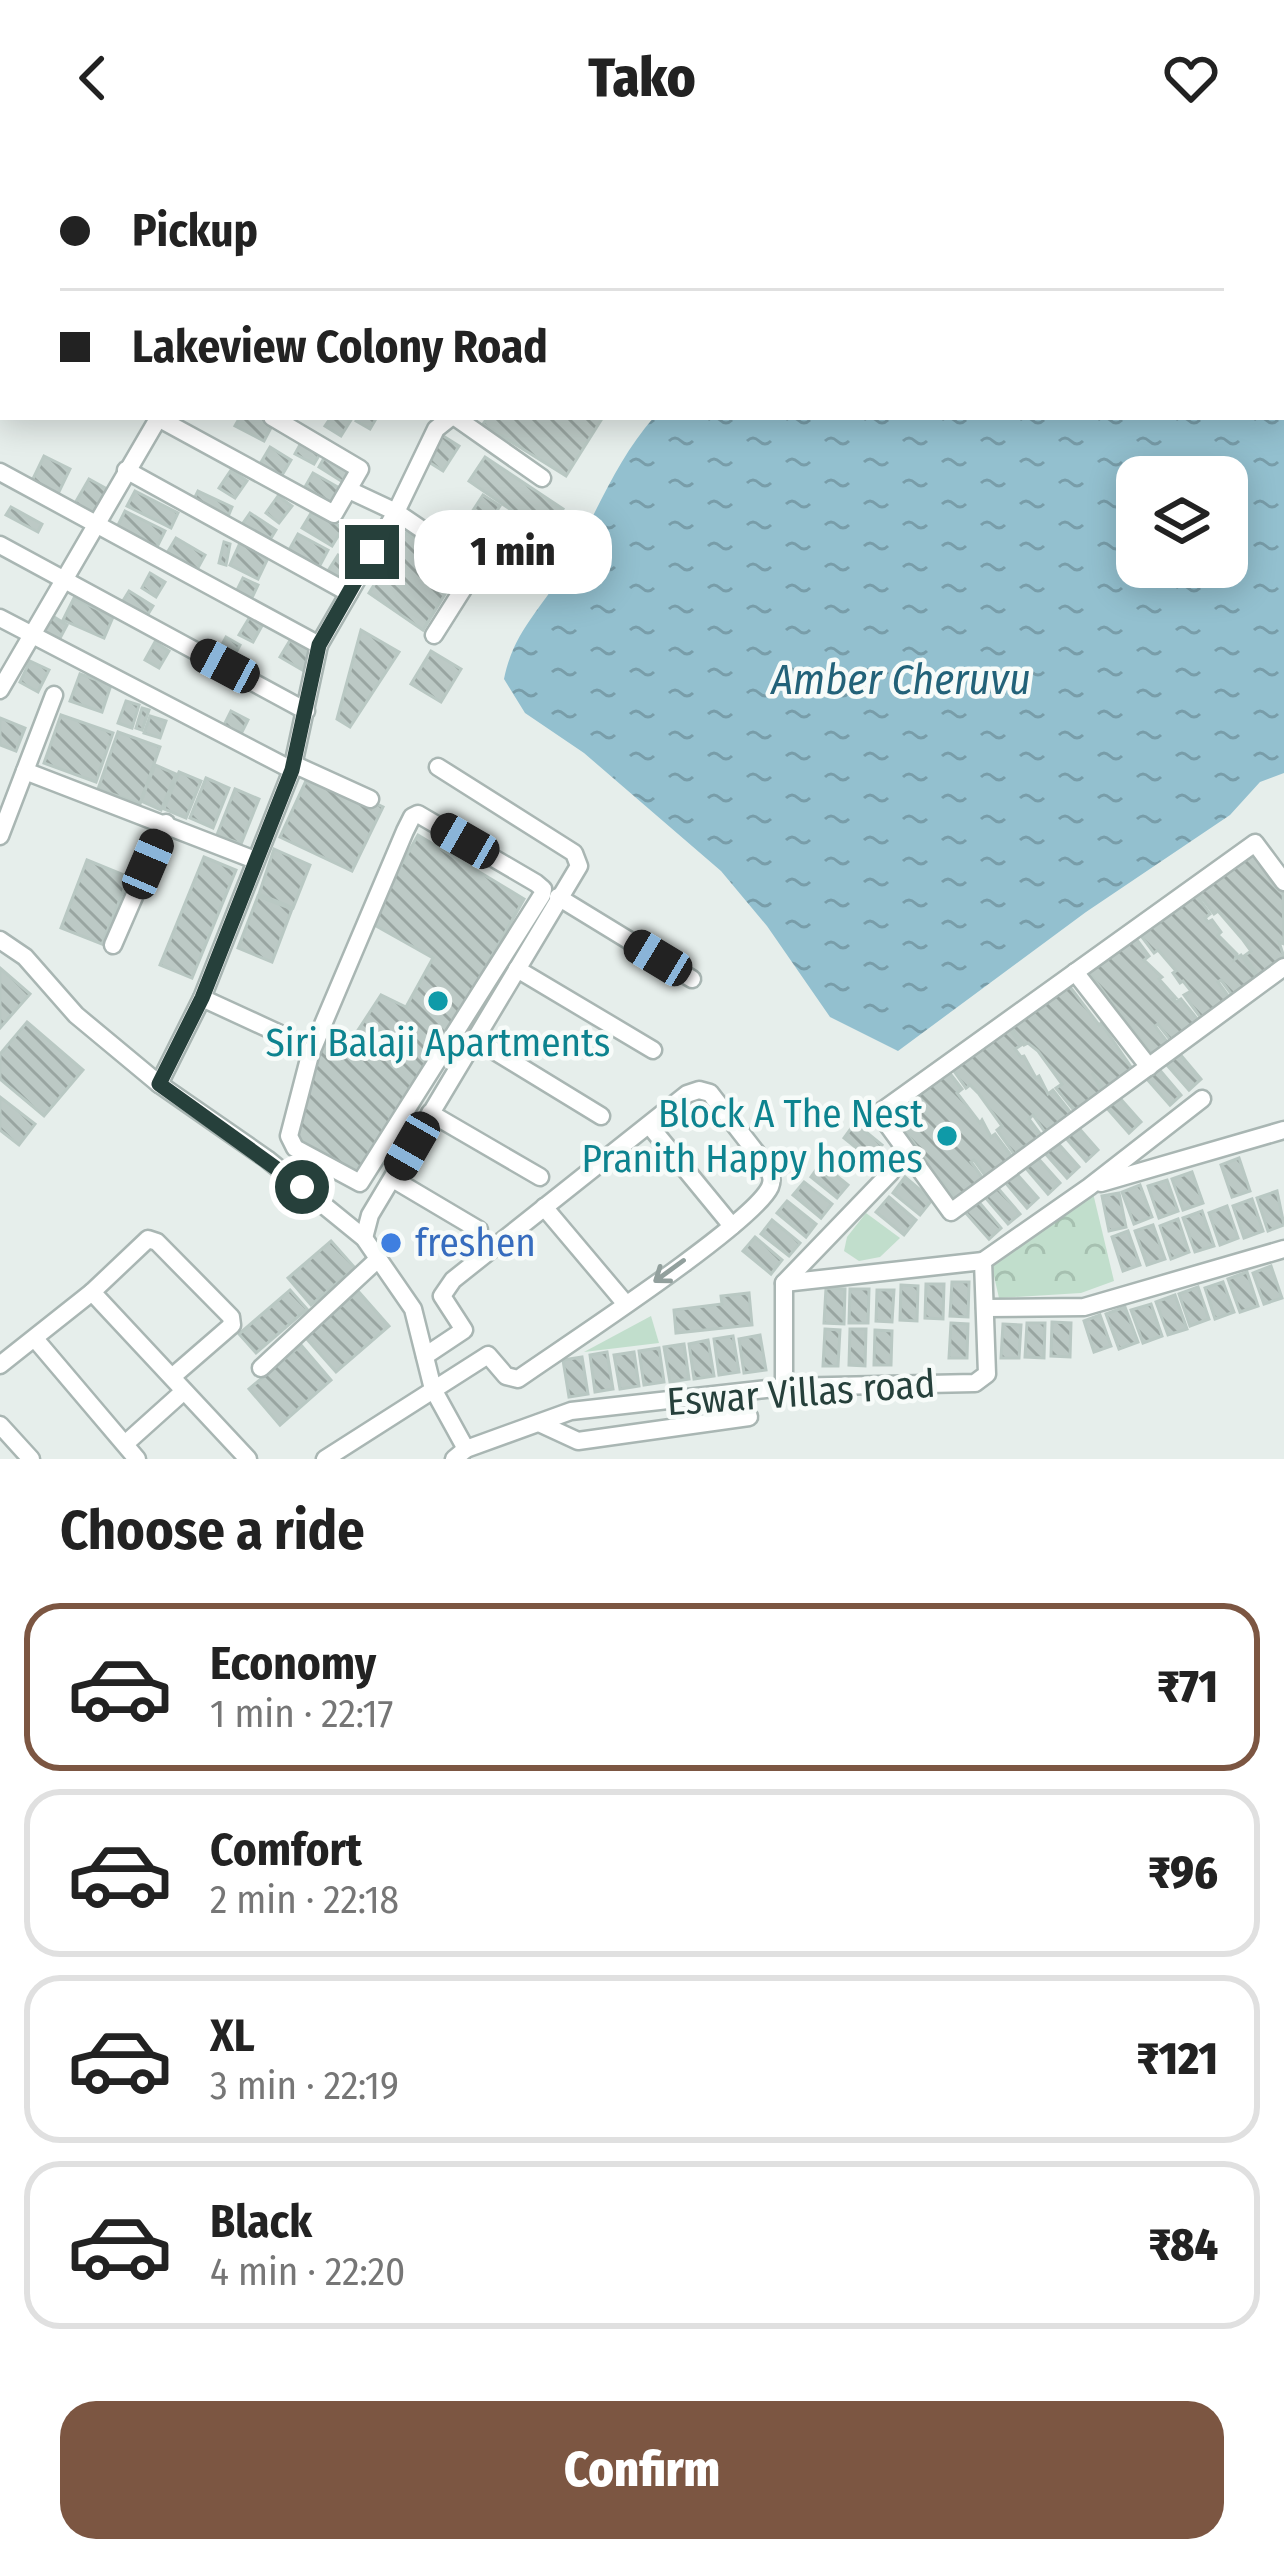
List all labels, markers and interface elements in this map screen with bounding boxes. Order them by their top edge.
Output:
icon: back [60,45,126,111]
icon: heart [1158,45,1224,111]
text: Tako [588,46,696,110]
text: Pickup [132,204,258,258]
text: Lakeview Colony Road [132,320,548,374]
map controls [1116,456,1248,588]
button: layers [1116,456,1248,588]
callout: 1 min [414,510,612,594]
route end [345,525,399,579]
text: 1 min [471,529,555,575]
car [185,633,265,699]
water label: Amber Cheruvu [769,655,1031,705]
car [425,807,505,875]
car [117,824,179,904]
car [618,924,698,992]
marker: Siri Balaji Apartments [425,988,451,1014]
place label: Siri Balaji Apartments [265,1020,611,1066]
place label: Block A The Nest Pranith Happy homes [581,1091,923,1182]
car [378,1106,446,1186]
marker: Block A The Nest Pranith Happy homes [934,1123,960,1149]
route start [275,1160,329,1214]
place label: freshen [415,1220,536,1266]
marker: freshen [378,1230,404,1256]
one-way arrow [654,1258,687,1283]
street label: Eswar Villas road [665,1361,937,1425]
text: Choose a ride [60,1499,365,1563]
icon: car [66,1633,174,1741]
text: Economy [210,1637,376,1691]
text: ₹71 [1157,1660,1218,1714]
text: 1 min · 22:17 [210,1691,393,1737]
icon: car [66,1819,174,1927]
text: Comfort [210,1823,362,1877]
text: ₹96 [1148,1846,1218,1900]
text: 2 min · 22:18 [210,1877,399,1923]
icon: car [66,2005,174,2113]
text: XL [210,2009,255,2063]
text: ₹121 [1136,2032,1218,2086]
text: 3 min · 22:19 [210,2063,399,2109]
icon: car [66,2191,174,2299]
text: Black [210,2195,312,2249]
text: ₹84 [1149,2218,1218,2272]
text: 4 min · 22:20 [210,2249,405,2295]
button: Confirm [60,2401,1224,2539]

